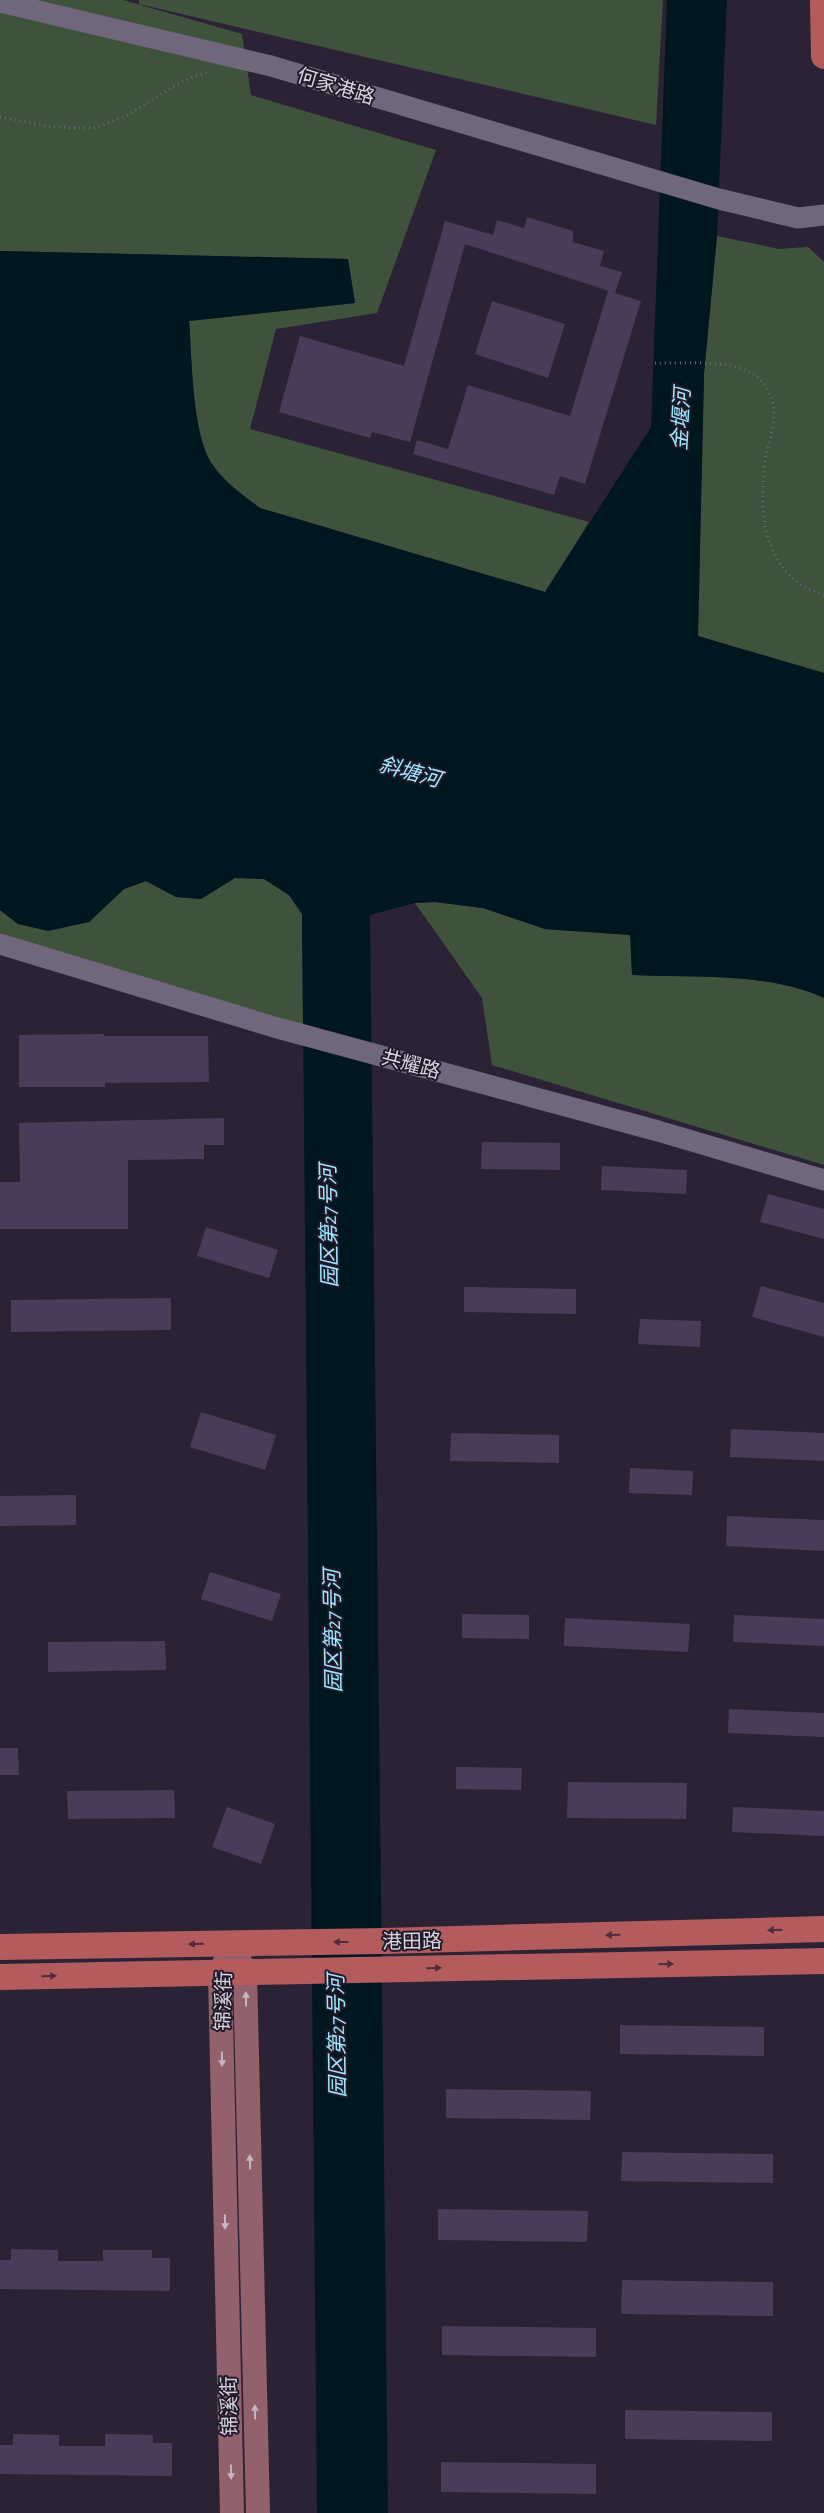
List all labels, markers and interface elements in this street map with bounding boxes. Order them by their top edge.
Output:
street label: 何家港路 [295,65,377,108]
water label: 金堰河 [668,383,694,451]
water label: 斜塘河 [377,753,447,792]
street label: 共耀路 [379,1047,443,1082]
water label: 园区第27号河 [317,1160,341,1288]
water label: 园区第27号河 [321,1565,345,1693]
one-way arrow [767,1926,783,1934]
street label: 港田路 [382,1930,442,1953]
one-way arrow [605,1931,621,1939]
one-way arrow [332,1938,348,1946]
one-way arrow [188,1940,204,1948]
one-way arrow [659,1959,675,1967]
one-way arrow [426,1964,442,1972]
water label: 园区第27号河 [325,1970,349,2098]
street label: 锦溪街 [212,1971,235,2031]
one-way arrow [41,1972,57,1980]
one-way arrow [242,1991,250,2007]
one-way arrow [218,2052,226,2068]
one-way arrow [245,2154,253,2170]
one-way arrow [222,2214,230,2230]
street label: 锦溪街 [218,2376,241,2436]
one-way arrow [251,2404,259,2420]
one-way arrow [227,2464,235,2480]

